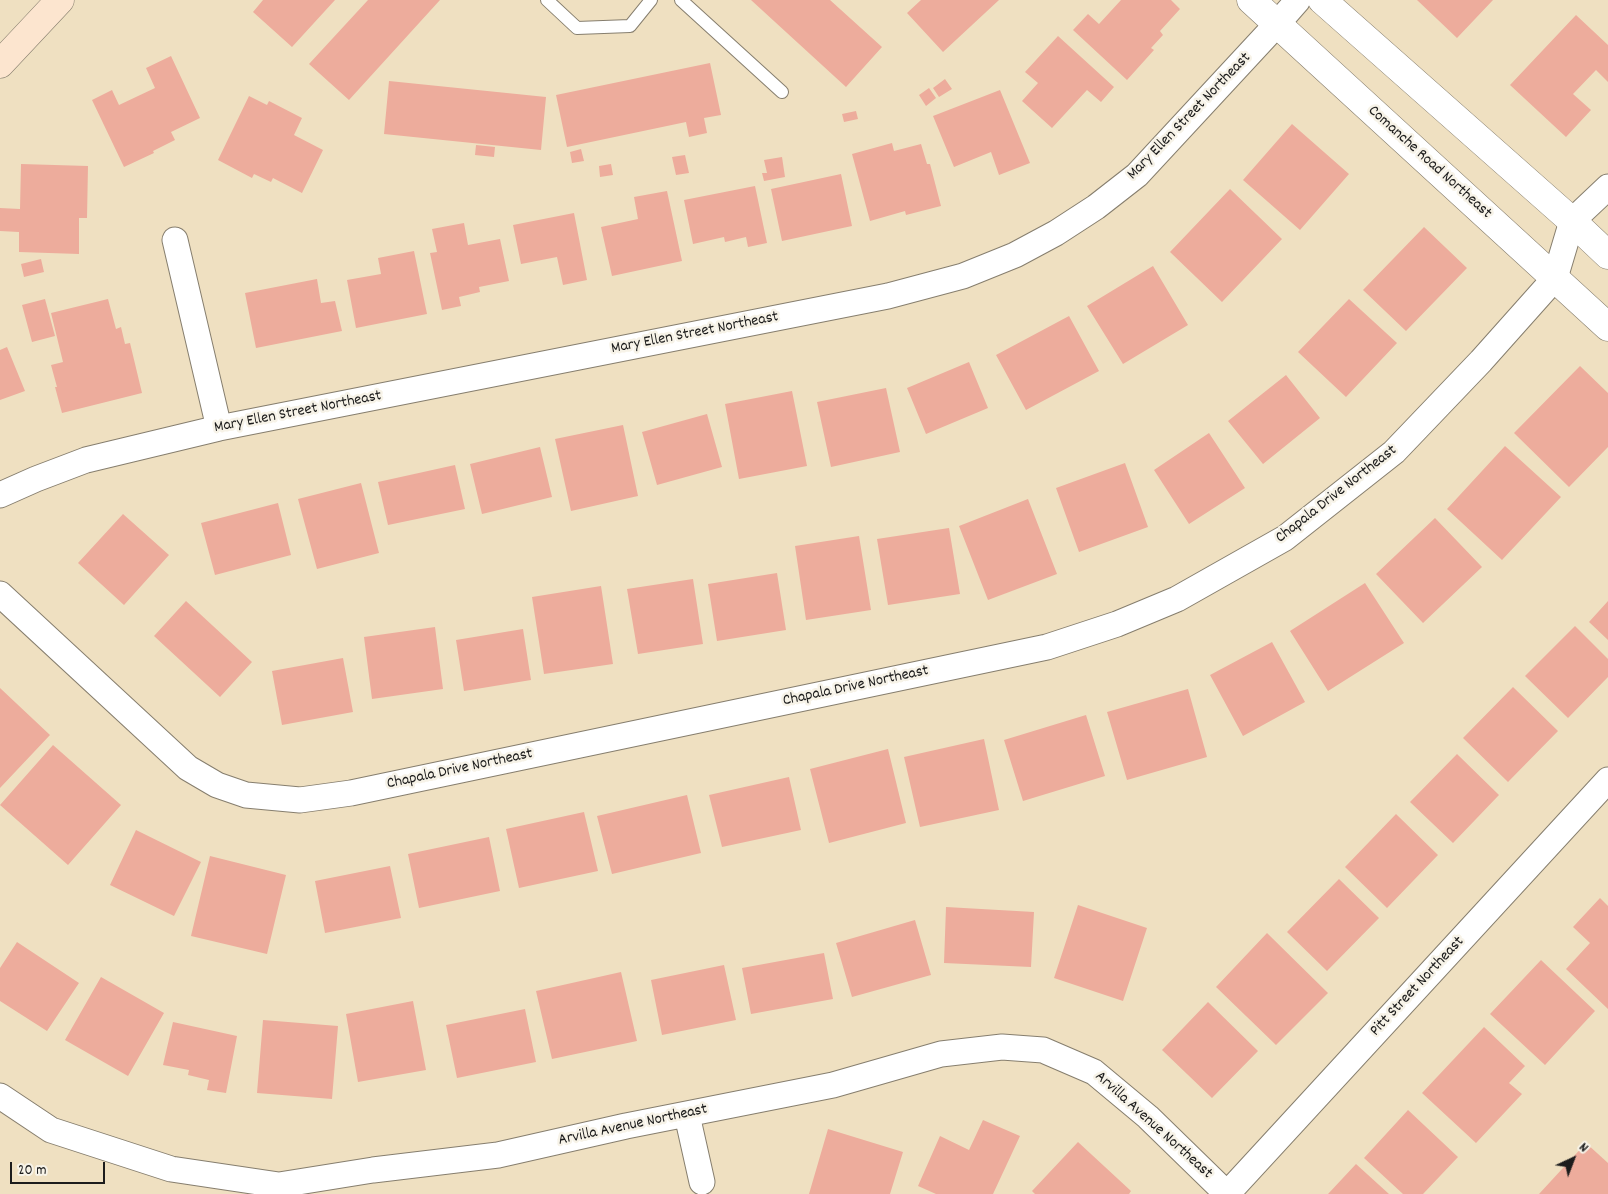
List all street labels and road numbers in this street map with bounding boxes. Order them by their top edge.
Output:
street label: Mary Ellen Street Northeast [1124,49,1256,185]
street label: Comanche Road Northeast [1363,102,1495,224]
street label: Mary Ellen Street Northeast [610,308,780,360]
street label: Mary Ellen Street Northeast [213,387,383,439]
street label: Chapala Drive Northeast [1273,442,1401,548]
street label: Chapala Drive Northeast [781,662,931,712]
street label: Chapala Drive Northeast [385,745,535,795]
street label: Pitt Street Northeast [1367,933,1469,1041]
street label: Arvilla Avenue Northeast [1090,1068,1216,1184]
street label: Arvilla Avenue Northeast [557,1101,709,1151]

